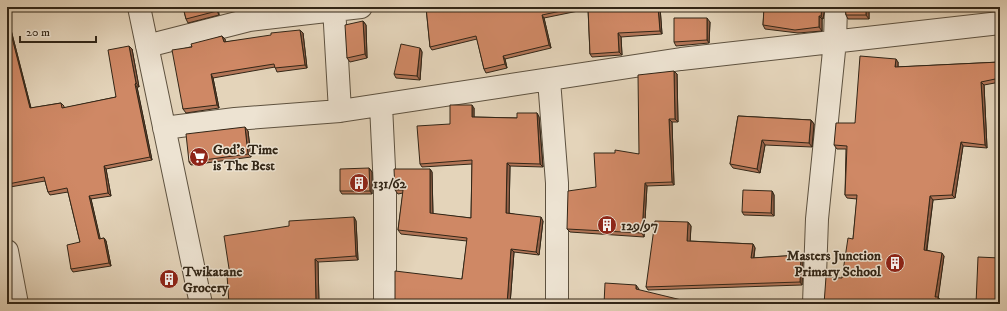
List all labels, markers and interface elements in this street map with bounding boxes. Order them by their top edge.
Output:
scale bar [20,18,96,44]
text: 20 m [26,25,50,40]
place label: God's Time is The Best [213,141,278,175]
supermarket icon: God's Time is The Best [188,146,210,168]
building icon: 131/62 [348,172,370,194]
place label: 131/62 [373,175,408,193]
building icon: 129/97 [596,214,618,236]
place label: 129/97 [621,217,658,235]
place label: Masters Junction Primary School [787,247,882,281]
building icon: Masters Junction Primary School [884,252,906,274]
place label: Twikatane Grocery [182,263,242,297]
building icon: Twikatane Grocery [158,268,180,290]

